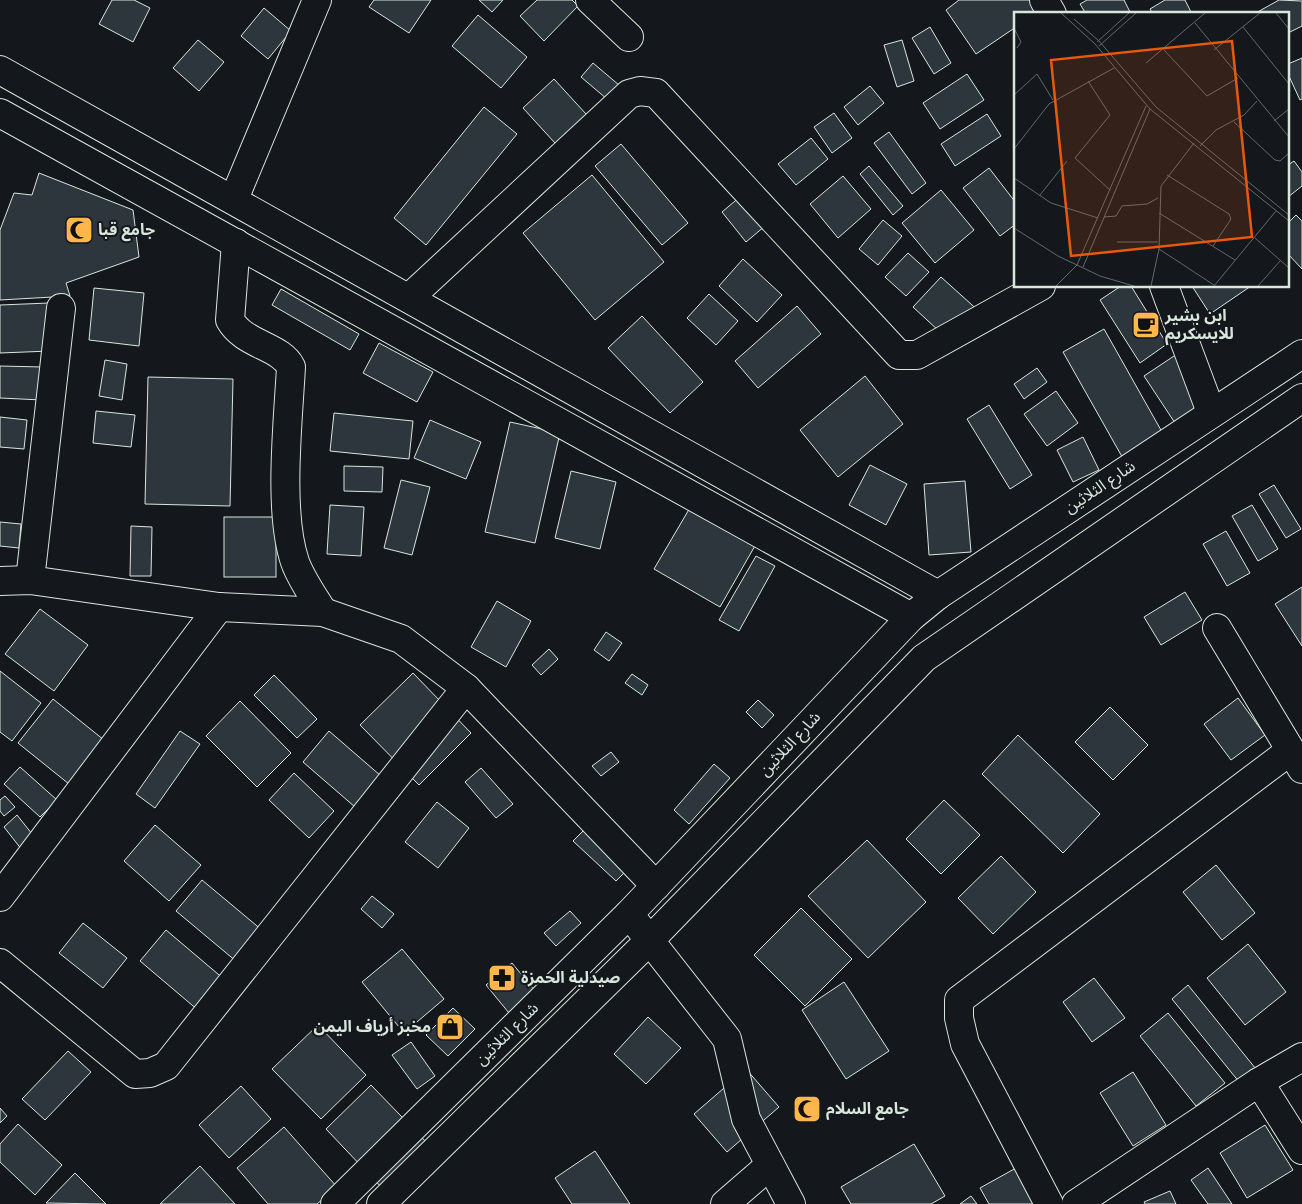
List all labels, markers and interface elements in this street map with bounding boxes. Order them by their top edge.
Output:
inset map [1014,12,1290,288]
mosque icon: جامع قبا [64,215,94,245]
place label: جامع قبا [98,220,155,242]
place label: ابن بشير للايسكريم [1164,306,1234,346]
cafe icon: ابن بشير للايسكريم [1131,310,1161,340]
street label: شارع الثلاثين [1061,456,1140,520]
street label: شارع الثلاثين [755,707,826,782]
pharmacy icon: صيدلية الحمزة [487,963,517,993]
place label: صيدلية الحمزة [521,968,620,988]
street label: شارع الثلاثين [471,998,544,1071]
shop icon: مخبز أرياف اليمن [435,1012,465,1042]
place label: مخبز أرياف اليمن [313,1017,431,1037]
mosque icon: جامع السلام [792,1094,822,1124]
place label: جامع السلام [826,1099,909,1121]

